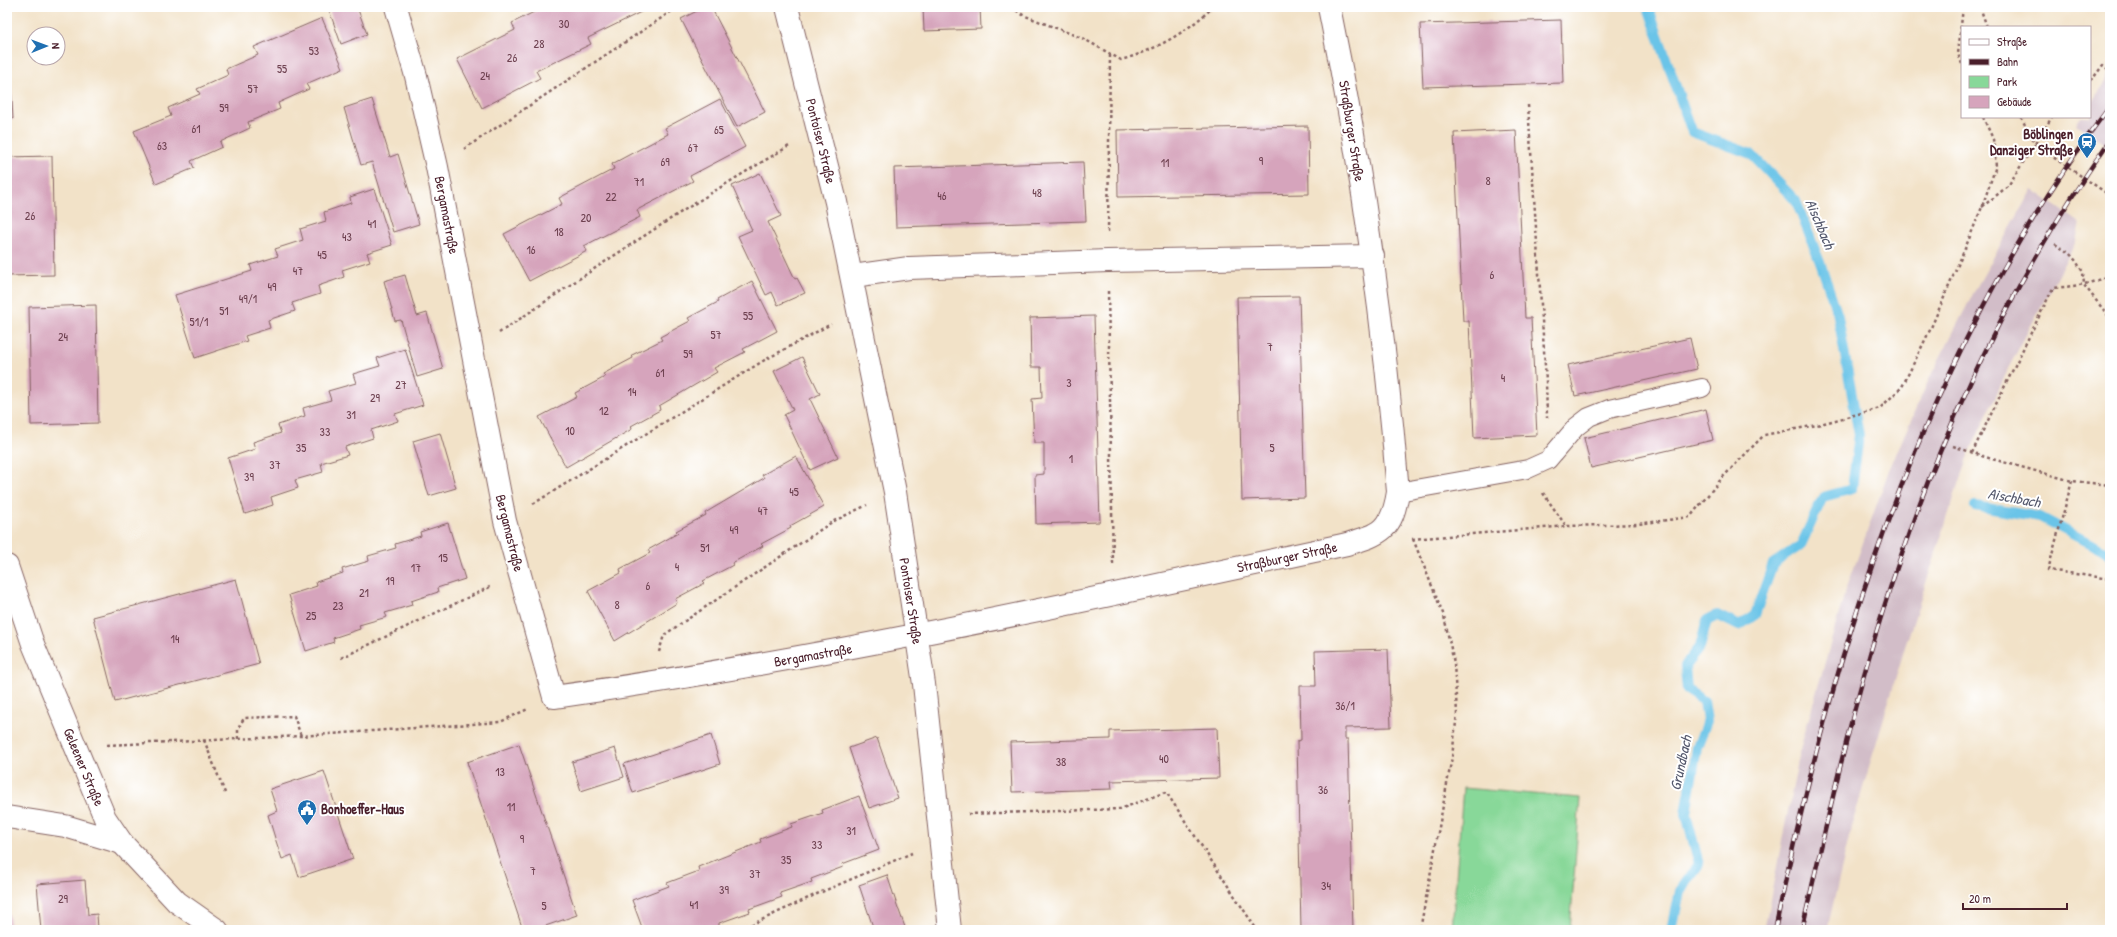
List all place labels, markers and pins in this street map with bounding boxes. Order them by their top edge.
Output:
place label: Böblingen Danziger Straße [1990,124,2073,161]
station icon: Böblingen Danziger Straße [2076,131,2098,159]
public building icon: Bonhoeffer-Haus [296,798,318,826]
place label: Bonhoeffer-Haus [321,799,405,818]

